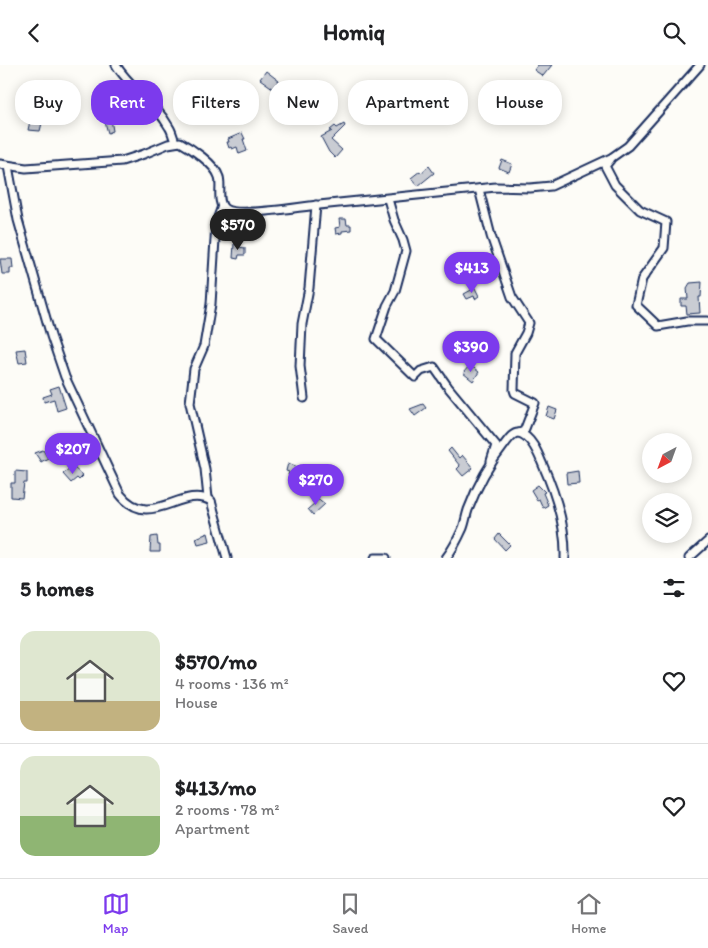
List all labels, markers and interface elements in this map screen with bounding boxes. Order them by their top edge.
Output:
icon: back [20,19,48,47]
text: Homiq [323,19,385,46]
icon: search [660,19,688,47]
chip: Buy [15,80,81,125]
chip: Rent [91,80,163,125]
chip: Filters [173,80,259,125]
chip: New [269,80,338,125]
chip: Apartment [348,80,468,125]
chip: House [478,80,562,125]
pin: $570 [208,209,268,251]
text: $570 [221,215,255,234]
pin: $413 [442,251,502,294]
text: $413 [455,258,489,277]
pin: $390 [441,331,501,373]
text: $390 [453,337,489,356]
pin: $207 [43,433,103,475]
north arrow [642,433,692,483]
map controls [642,433,692,543]
text: $207 [56,439,90,458]
pin: $270 [286,463,346,506]
text: $270 [299,470,333,489]
button: layers [642,493,692,543]
icon: filters [660,574,688,602]
text: 5 homes [20,576,94,601]
text: $570/mo [175,649,257,674]
icon: home [60,651,120,711]
icon: heart [660,667,688,695]
text: 4 rooms · 136 m² [175,674,289,693]
text: House [175,693,218,712]
text: $413/mo [175,775,257,800]
icon: home [60,776,120,836]
icon: heart [660,792,688,820]
text: 2 rooms · 78 m² [175,800,280,819]
text: Apartment [175,819,250,838]
tab: Map [102,890,130,937]
tab: Saved [333,890,368,937]
tab: Home [571,890,607,937]

